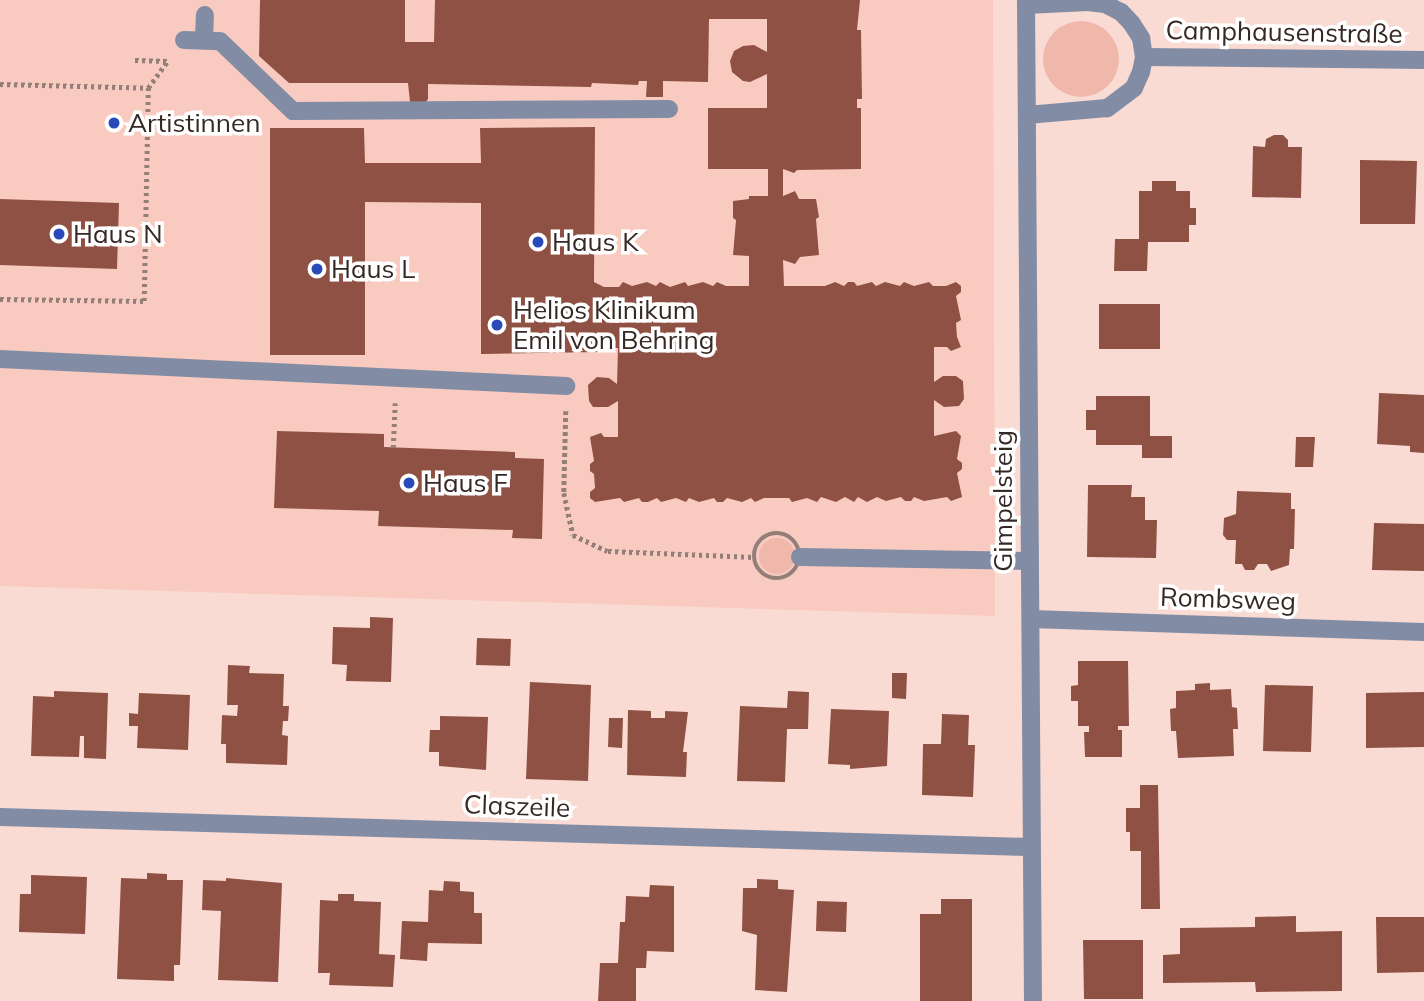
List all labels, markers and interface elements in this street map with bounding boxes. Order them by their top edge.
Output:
street label: Camphausenstraße [1165,14,1403,50]
place label: Artistinnen [128,107,260,139]
marker: Artistinnen [106,115,122,131]
place label: Haus N [73,218,163,250]
marker: Haus N [51,226,67,242]
place label: Haus K [552,226,639,258]
marker: Haus K [530,234,546,250]
place label: Haus L [331,253,415,285]
marker: Haus L [309,261,325,277]
place label: Helios Klinikum Emil von Behring [513,294,714,356]
marker: Helios Klinikum Emil von Behring [487,315,507,335]
street label: Gimpelsteig [987,430,1019,572]
place label: Haus F [423,467,508,499]
marker: Haus F [401,475,417,491]
street label: Rombsweg [1160,581,1296,617]
street label: Claszeile [463,789,571,823]

